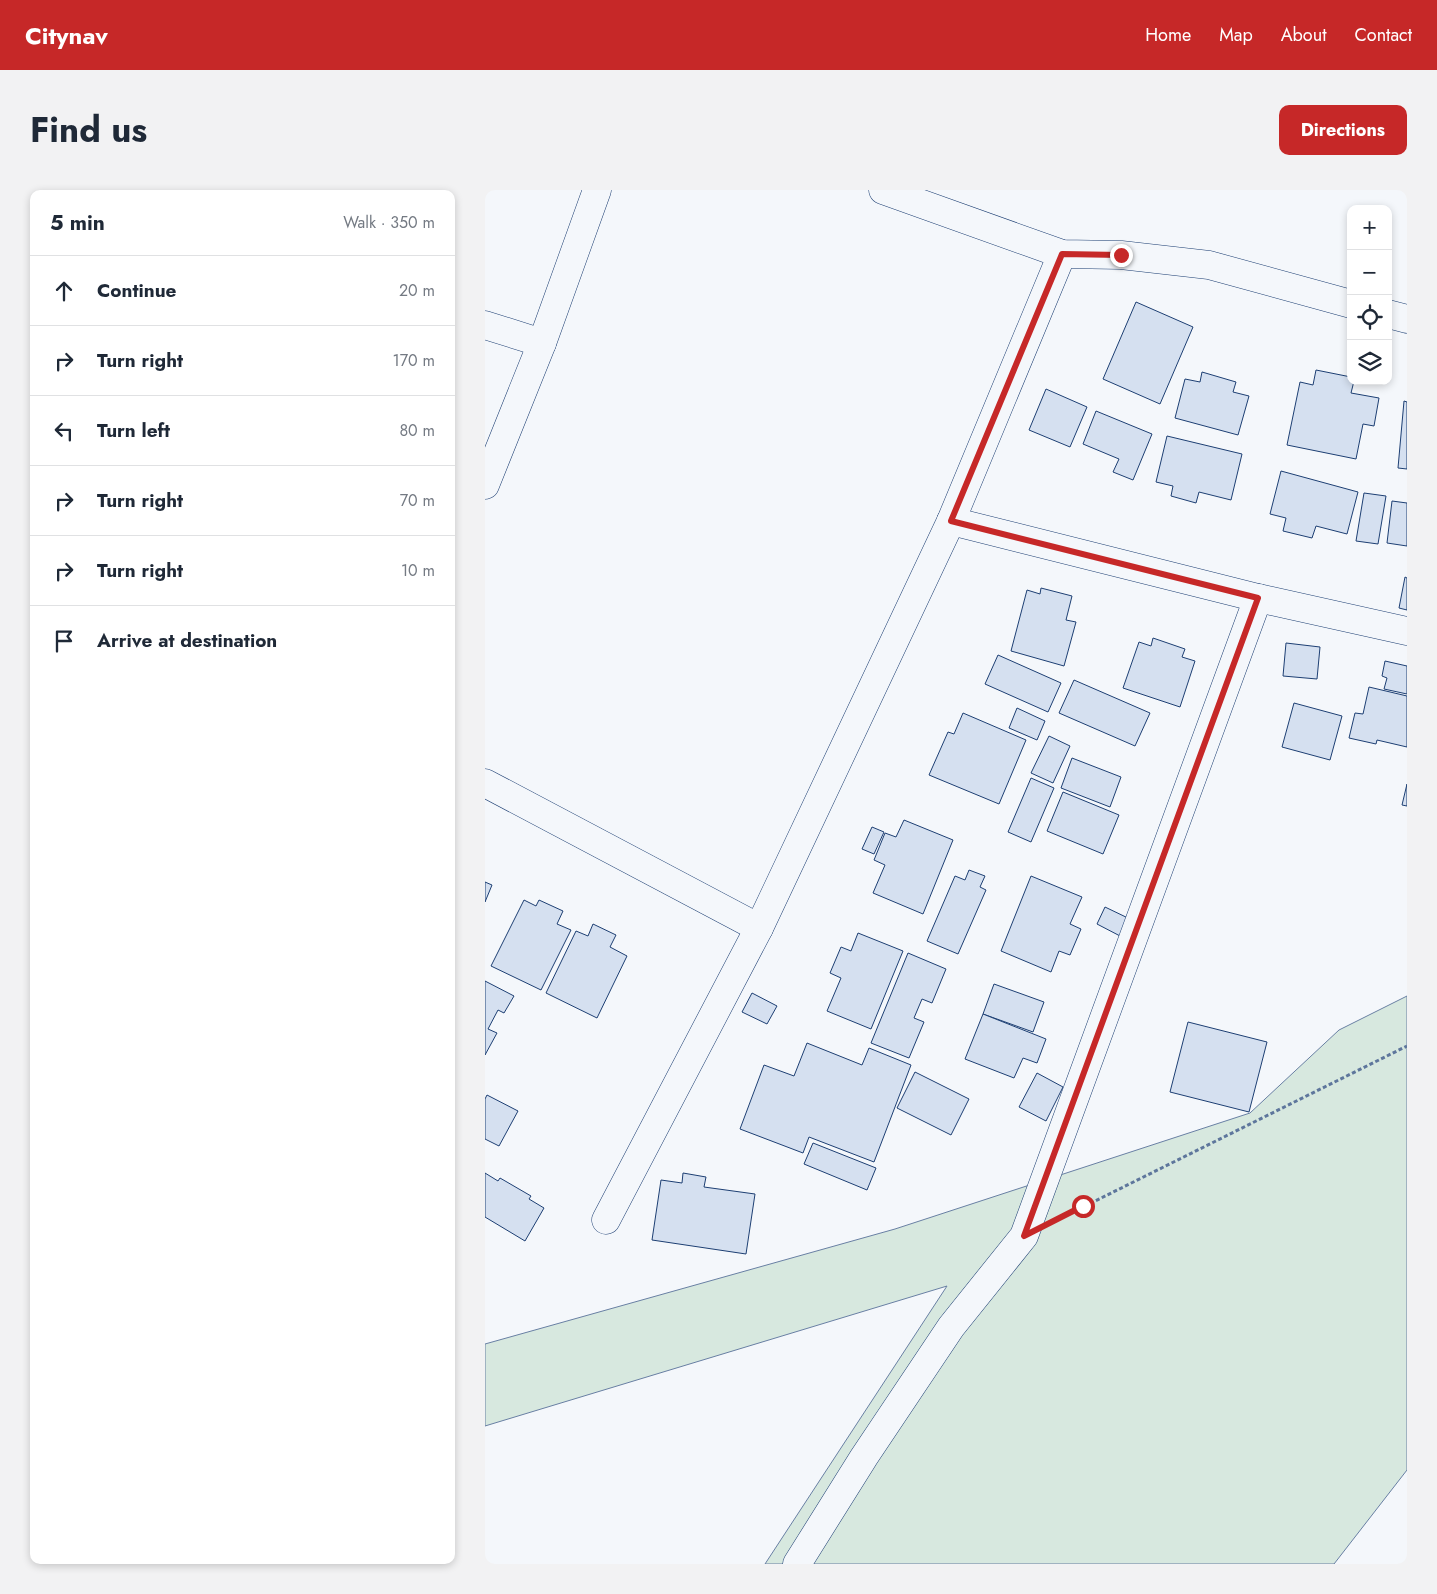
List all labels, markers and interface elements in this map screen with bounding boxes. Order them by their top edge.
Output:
text: Citynav [25,18,108,53]
text: Home [1145,22,1191,48]
text: Map [1219,22,1253,48]
text: About [1281,22,1326,48]
text: Contact [1354,22,1412,48]
text: Find us [30,105,147,155]
button: Directions [1279,105,1407,155]
map controls [1347,205,1392,385]
button: + [1347,205,1392,250]
text: 5 min [50,208,105,238]
text: Walk · 350 m [343,211,435,234]
route end [1110,244,1133,267]
button: − [1347,250,1392,295]
icon: ahead [50,277,78,305]
text: Continue [97,277,176,304]
text: 20 m [399,279,435,302]
button: locate [1347,295,1392,340]
button: layers [1347,340,1392,385]
icon: right [50,347,78,375]
text: Turn right [97,347,183,374]
text: 170 m [393,349,435,372]
icon: left [50,417,78,445]
text: Turn left [97,417,170,444]
text: 80 m [399,419,435,442]
icon: right [50,487,78,515]
text: Turn right [97,487,183,514]
text: 70 m [400,489,435,512]
icon: right [50,557,78,585]
text: Turn right [97,557,183,584]
text: 10 m [401,559,435,582]
icon: arrive [50,627,78,655]
text: Arrive at destination [97,627,277,654]
route start [1072,1195,1095,1218]

